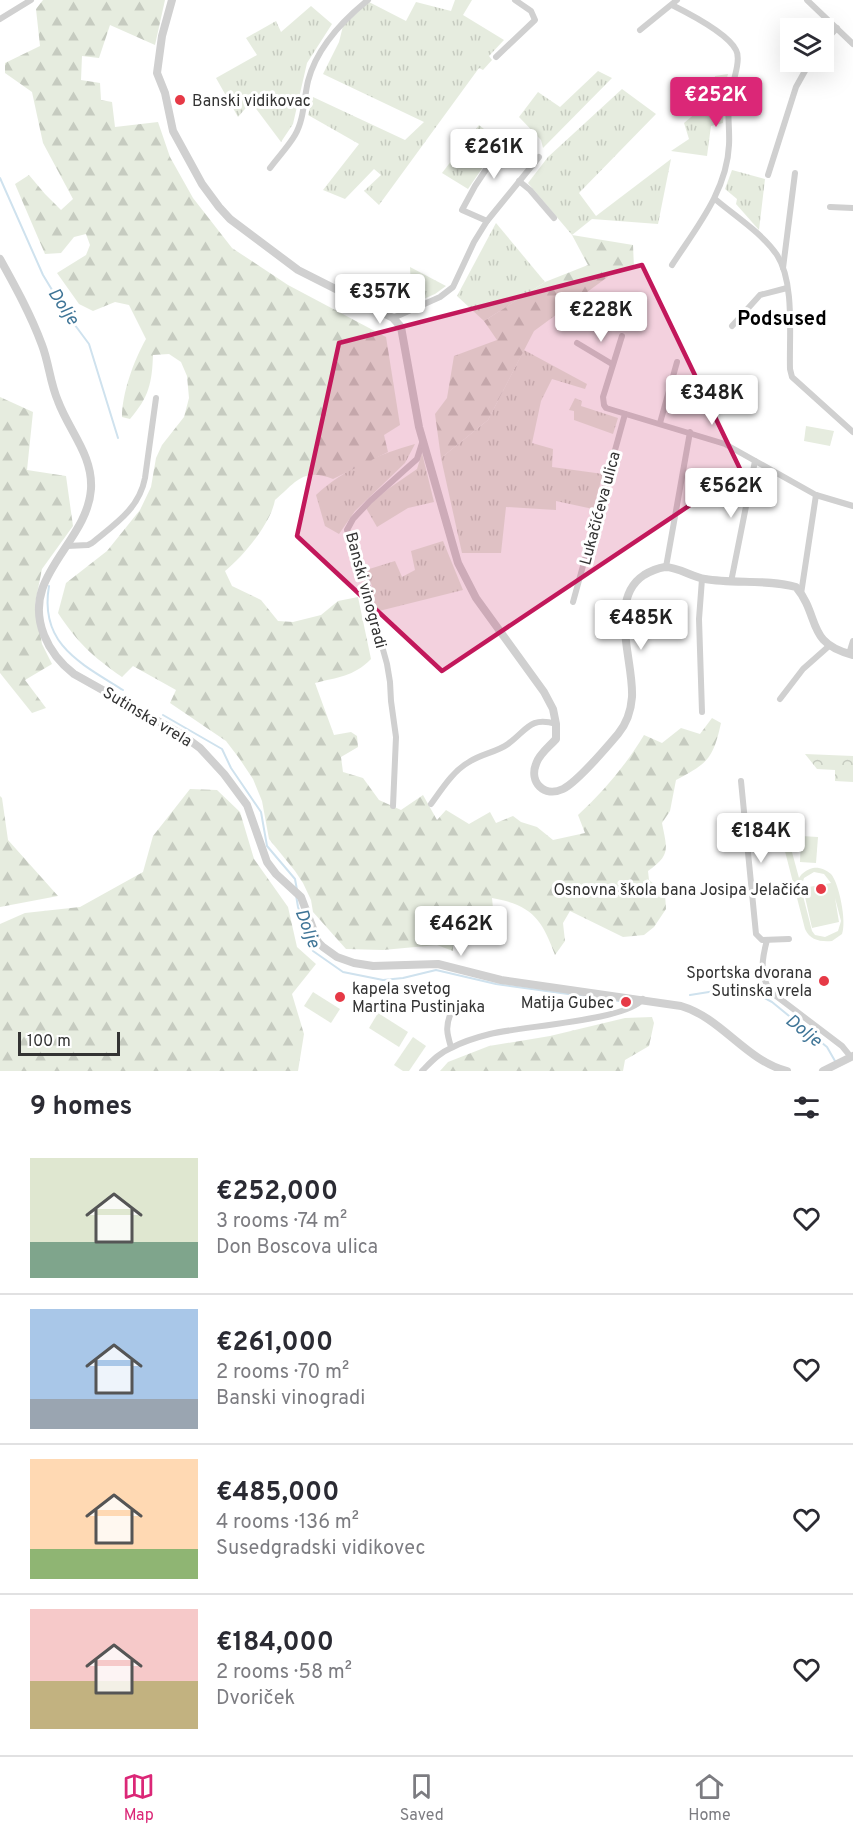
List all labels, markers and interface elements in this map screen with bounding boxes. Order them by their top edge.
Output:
map controls [780,18,834,72]
button: layers [780,18,834,72]
pin: €252K [674,77,758,128]
text: €252K [684,83,748,109]
place label: Banski vidikovac [192,92,311,112]
marker: Banski vidikovac [173,93,187,107]
pin: €261K [452,129,536,180]
text: €261K [464,135,524,161]
pin: €357K [338,274,422,325]
text: €357K [349,280,411,306]
water label: Dolje [42,284,84,331]
pin: €228K [559,292,643,343]
text: €228K [569,298,633,324]
district label: Podsused [737,307,827,333]
pin: €348K [670,375,754,426]
text: €348K [680,381,744,407]
street label: Lukačićeva ulica [576,449,626,568]
pin: €562K [689,468,773,519]
text: €562K [699,474,763,500]
street label: Banski vinogradi [340,530,390,651]
pin: €485K [599,600,683,651]
text: €485K [609,606,673,632]
street label: Sutinska vrela [99,683,195,752]
pin: €184K [719,813,803,864]
text: €184K [731,819,791,845]
place label: Osnovna škola bana Josipa Jelačića [553,881,809,901]
marker: Osnovna škola bana Josipa Jelačića [814,882,828,896]
water label: Dolje [289,906,325,952]
pin: €462K [419,906,503,957]
text: €462K [429,912,493,938]
place label: Sportska dvorana Sutinska vrela [686,964,812,1002]
marker: Sportska dvorana Sutinska vrela [817,974,831,988]
place label: kapela svetog Martina Pustinjaka [352,980,485,1018]
marker: kapela svetog Martina Pustinjaka [333,990,347,1004]
place label: Matija Gubec [521,994,614,1014]
marker: Matija Gubec [619,995,633,1009]
water label: Dolje [780,1010,827,1053]
scale bar [18,1029,120,1056]
text: 100 m [27,1032,71,1052]
text: 9 homes [30,1091,132,1124]
icon: filters [790,1091,823,1124]
text: €252,000 [216,1176,338,1209]
icon: home [78,1182,150,1254]
icon: heart [790,1202,823,1235]
text: 3 rooms · 74 m² [216,1209,347,1235]
text: Don Boscova ulica [216,1235,378,1261]
text: €261,000 [216,1327,333,1360]
icon: home [78,1333,150,1405]
icon: heart [790,1353,823,1386]
text: 2 rooms · 70 m² [216,1360,349,1386]
text: Banski vinogradi [216,1386,365,1412]
text: €485,000 [216,1477,339,1510]
icon: home [78,1483,150,1555]
icon: heart [790,1503,823,1536]
text: 4 rooms · 136 m² [216,1510,359,1536]
text: Susedgradski vidikovec [216,1536,425,1562]
text: €184,000 [216,1627,334,1660]
icon: home [78,1633,150,1705]
icon: heart [790,1653,823,1686]
text: 2 rooms · 58 m² [216,1660,352,1686]
text: Dvoriček [216,1686,295,1712]
tab: Map [122,1770,155,1826]
tab: Saved [400,1770,444,1826]
tab: Home [688,1770,731,1826]

